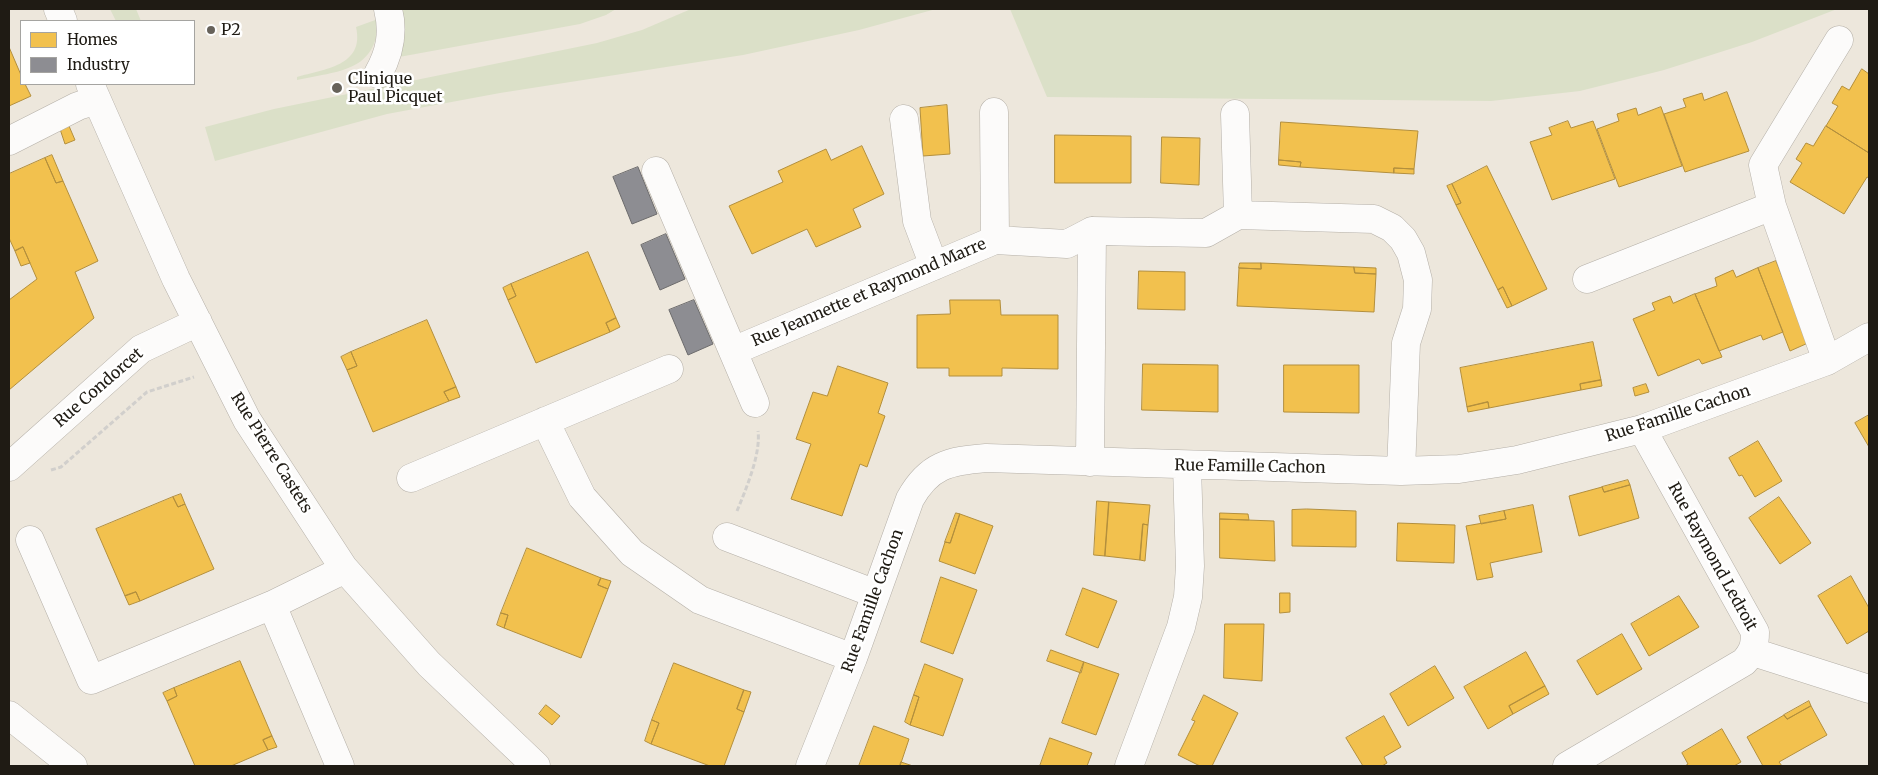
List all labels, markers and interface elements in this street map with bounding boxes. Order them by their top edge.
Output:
legend [20,20,195,85]
place label: P2 [221,20,241,40]
marker: P2 [205,24,217,36]
text: Homes [67,30,118,49]
text: Industry [67,55,130,74]
place label: Clinique Paul Picquet [348,69,442,107]
marker: Clinique Paul Picquet [330,81,344,95]
street label: Rue Jeannette et Raymond Marre [749,235,989,351]
street label: Rue Condorcet [51,344,147,432]
street label: Rue Famille Cachon [1603,381,1753,447]
street label: Rue Pierre Castets [226,389,316,517]
street label: Rue Famille Cachon [1174,456,1326,478]
street label: Rue Raymond Ledroit [1663,479,1761,635]
street label: Rue Famille Cachon [838,527,908,675]

